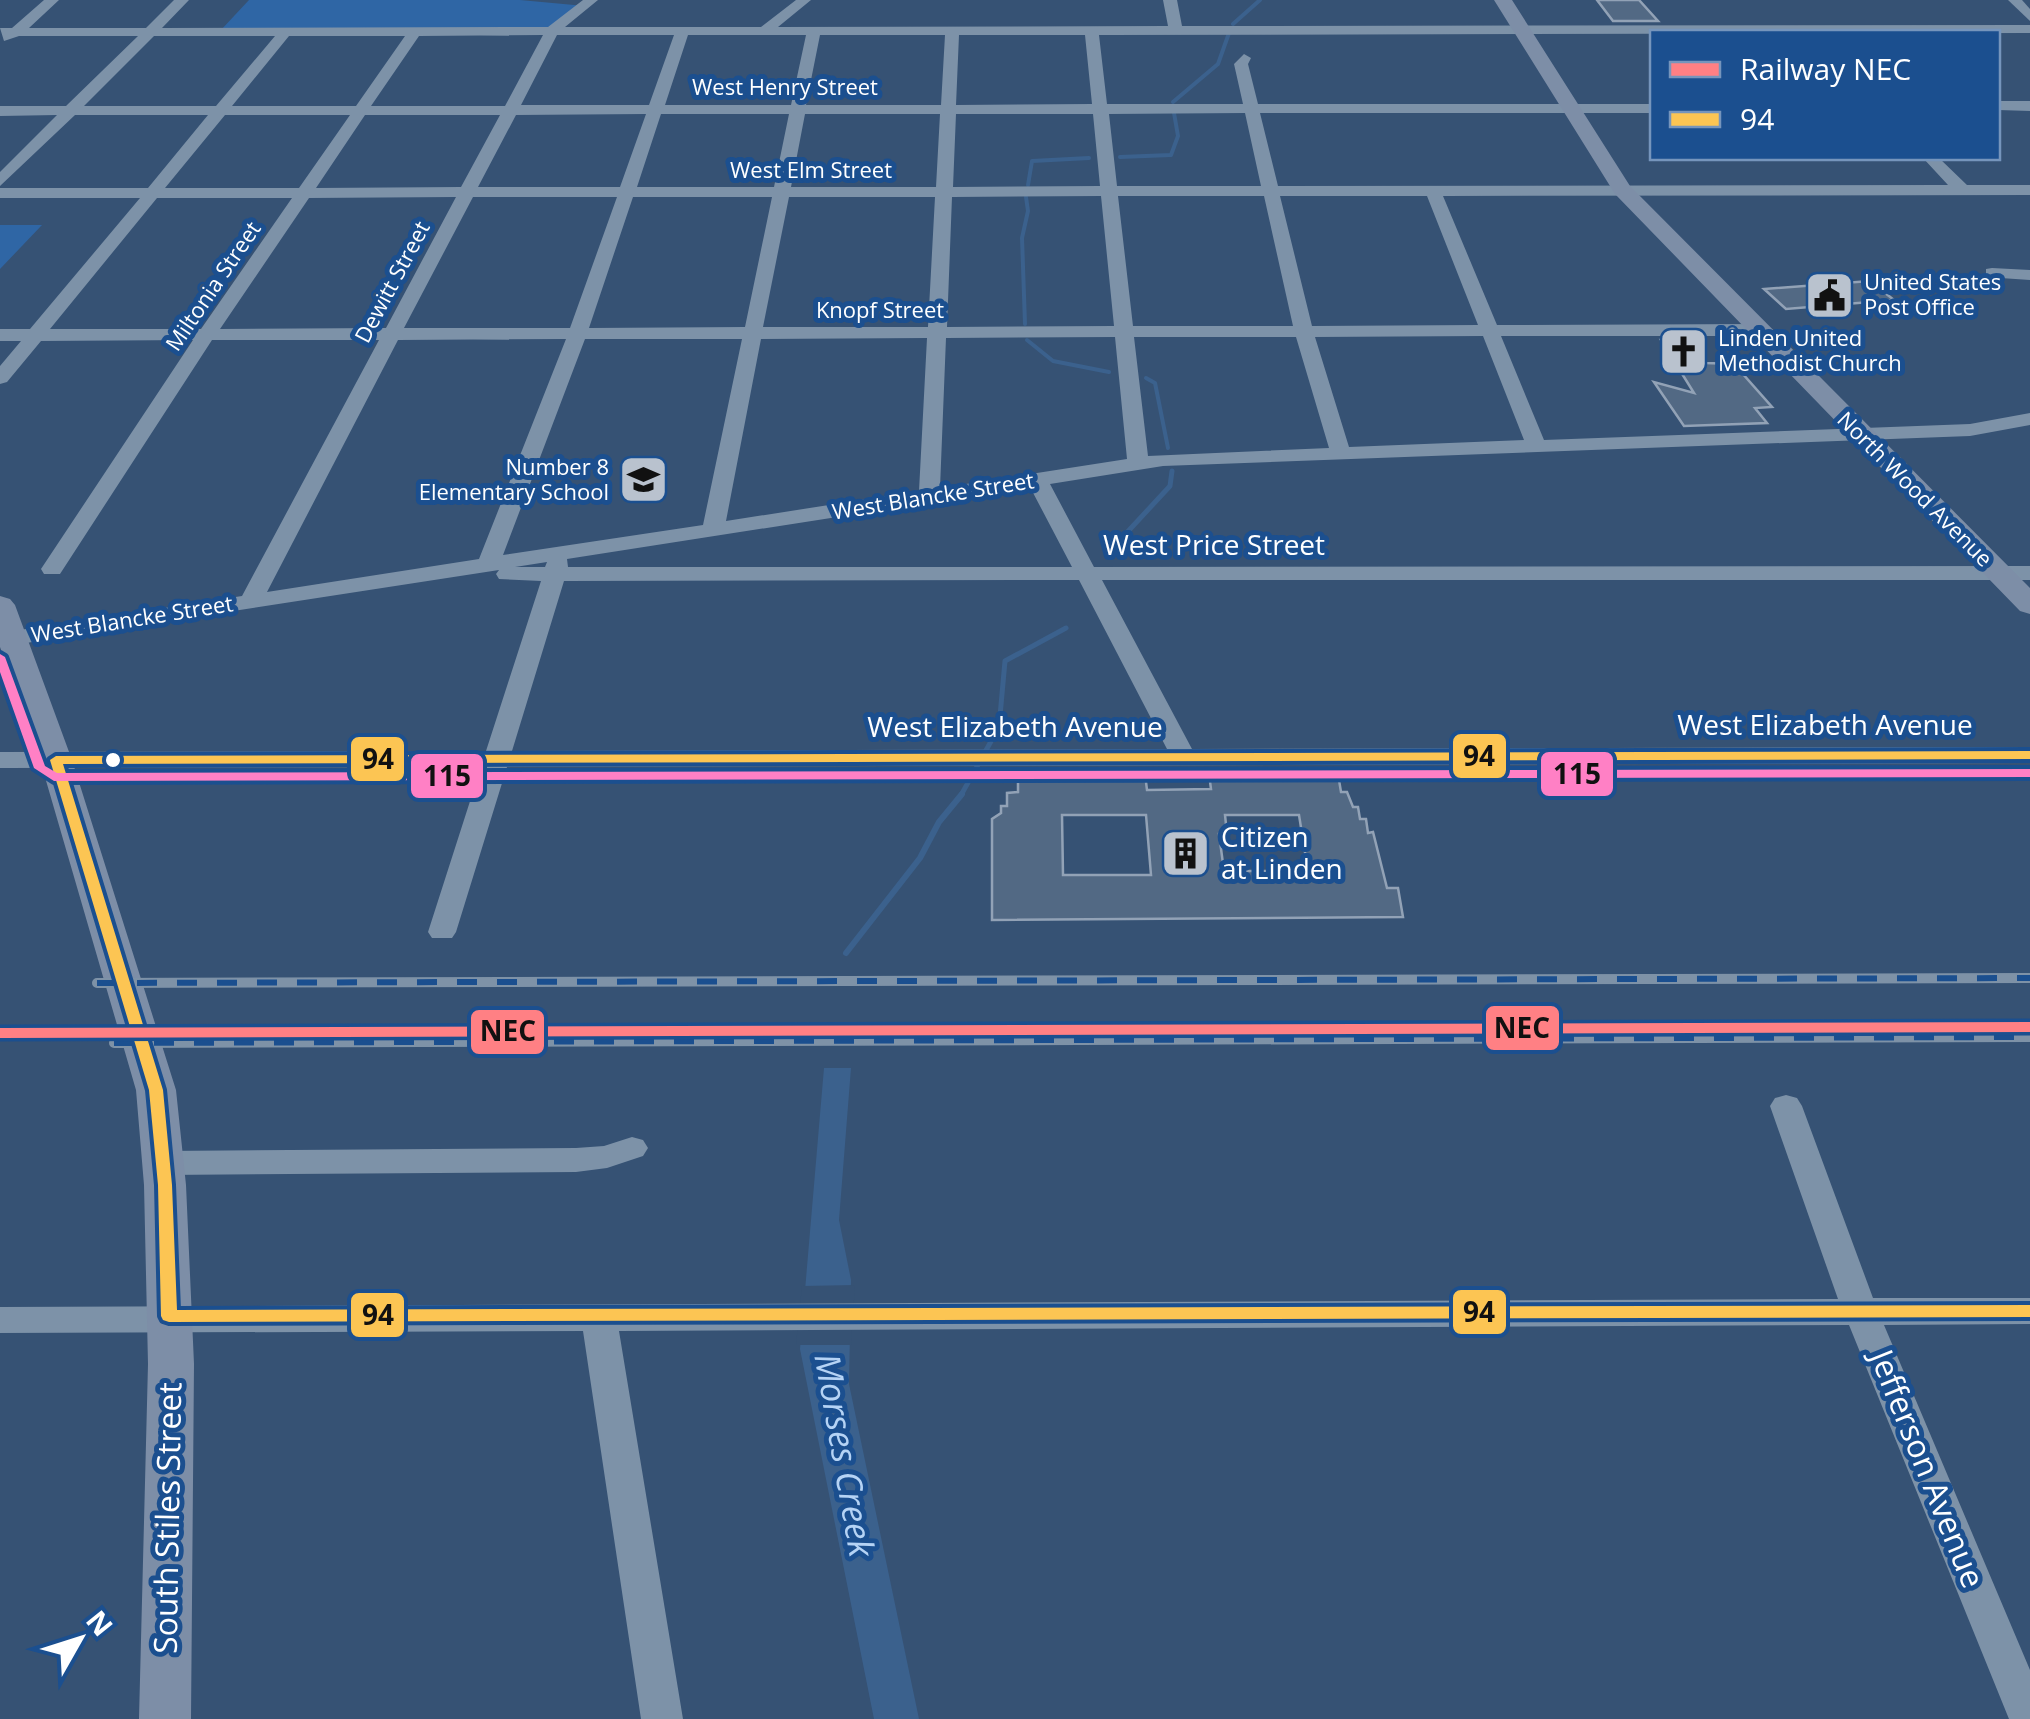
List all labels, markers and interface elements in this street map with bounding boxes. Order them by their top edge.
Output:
legend [1650,30,2000,160]
text: Railway NEC [1740,48,1911,89]
street label: West Henry Street [692,71,878,101]
text: 94 [1740,98,1774,139]
street label: West Elm Street [730,154,892,184]
street label: Miltonia Street [158,215,267,356]
street label: Dewitt Street [346,215,436,348]
place label: United States Post Office [1864,266,2001,321]
public building icon: United States Post Office [1803,269,1855,321]
street label: Knopf Street [816,294,944,324]
place label: Linden United Methodist Church [1718,322,1902,377]
church icon: Linden United Methodist Church [1657,325,1709,377]
street label: North Wood Avenue [1831,404,2000,573]
place label: Number 8 Elementary School [419,451,609,506]
school or university icon: Number 8 Elementary School [618,454,670,506]
street label: West Blancke Street [830,464,1036,526]
street label: West Price Street [1103,525,1325,563]
street label: West Blancke Street [29,587,235,649]
street label: West Elizabeth Avenue [1677,705,1973,743]
street label: West Elizabeth Avenue [867,707,1163,745]
line badge: 94 [1451,732,1508,780]
line badge: 94 [349,735,406,783]
text: 94 [1463,736,1495,774]
text: 94 [362,739,394,777]
unlabelled marker [103,750,123,770]
line badge: 115 [1539,750,1615,798]
line badge: 115 [409,752,485,800]
text: 115 [1553,754,1601,792]
text: 115 [423,756,471,794]
place label: Citizen at Linden [1221,817,1343,887]
building icon: Citizen at Linden [1160,827,1212,879]
line badge: NEC [1484,1004,1561,1052]
line badge: NEC [469,1008,546,1056]
text: NEC [1494,1008,1550,1046]
text: NEC [480,1011,536,1049]
line badge: 94 [1451,1288,1508,1336]
line badge: 94 [349,1291,406,1339]
text: 94 [1463,1292,1495,1330]
text: 94 [362,1295,394,1333]
street label: Jefferson Avenue [1860,1340,1996,1594]
water label: Morses Creek [804,1349,887,1562]
street label: South Stiles Street [143,1382,190,1654]
north arrow [30,1589,130,1689]
text: N [78,1602,122,1643]

